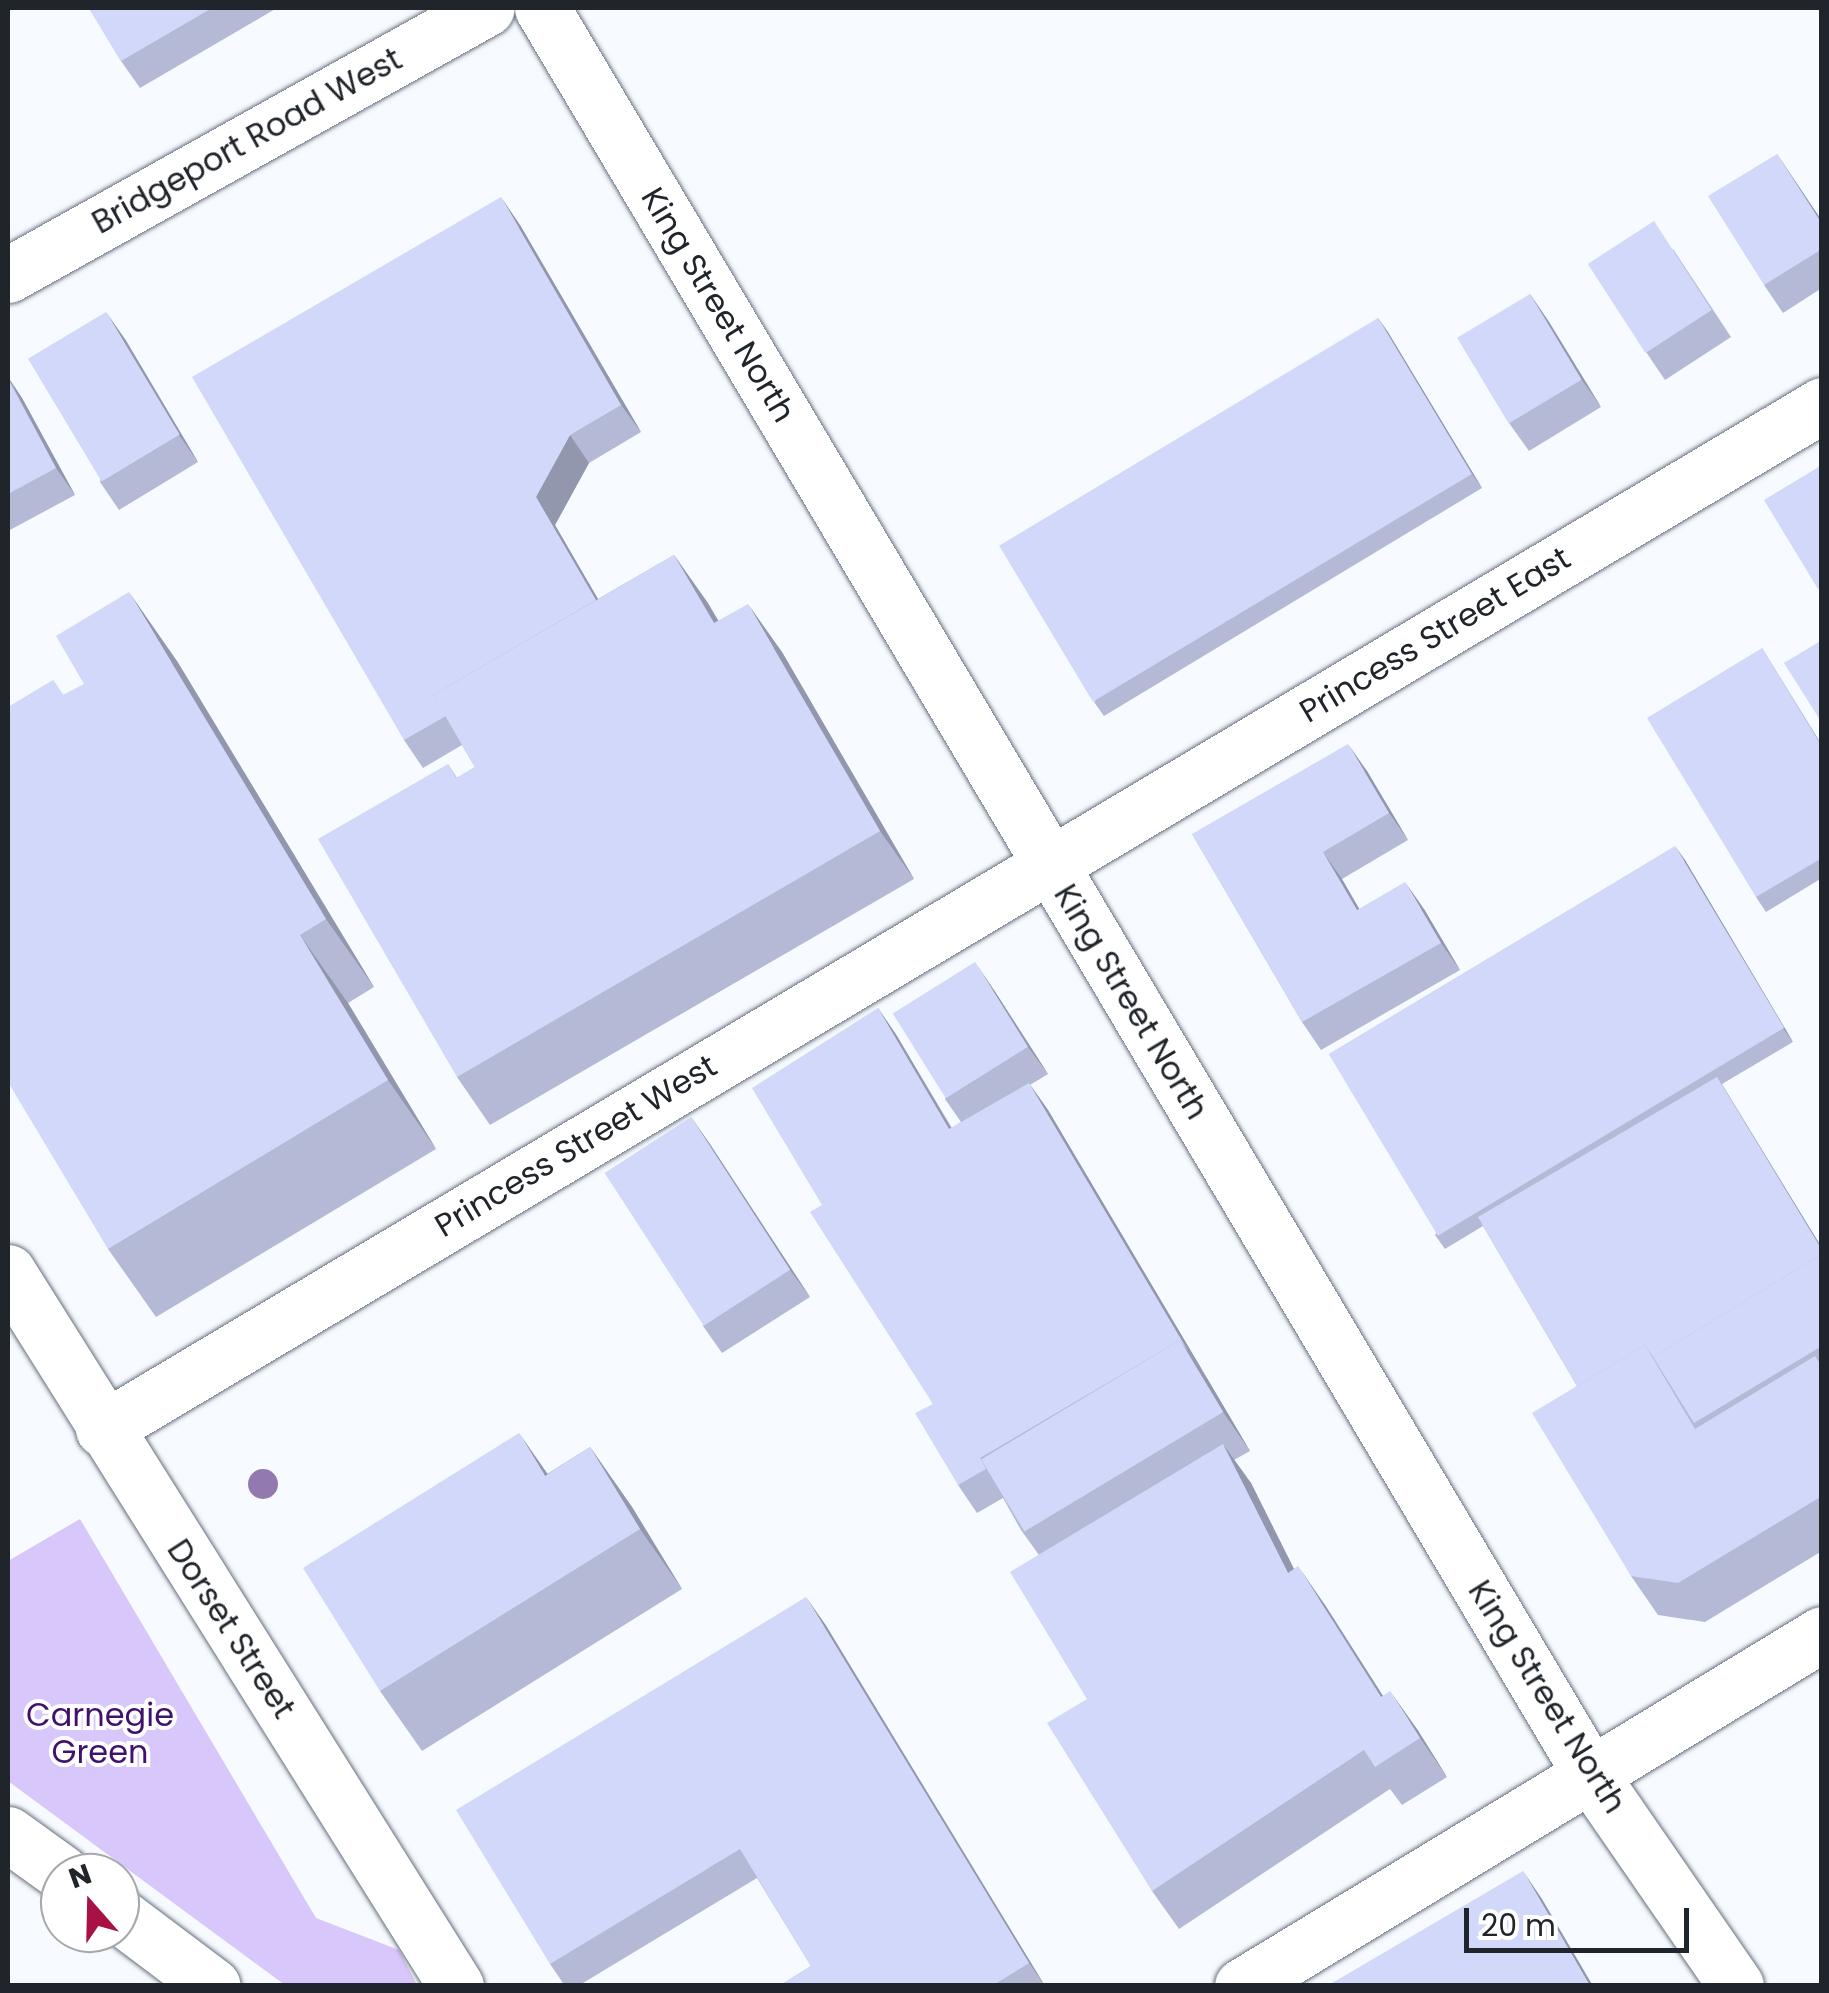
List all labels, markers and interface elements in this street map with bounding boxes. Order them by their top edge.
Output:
street label: Bridgeport Road West [86,40,408,242]
street label: King Street North [633,181,803,429]
street label: Princess Street East [1293,539,1577,731]
street label: King Street North [1046,878,1216,1126]
street label: Princess Street West [428,1047,724,1245]
street label: Dorset Street [159,1532,303,1726]
street label: King Street North [1460,1574,1634,1820]
park label: Carnegie Green [26,1697,174,1772]
north arrow [40,1853,140,1953]
text: N [64,1854,97,1898]
scale bar [1469,1888,1694,1950]
text: 20 m [1481,1904,1556,1947]

